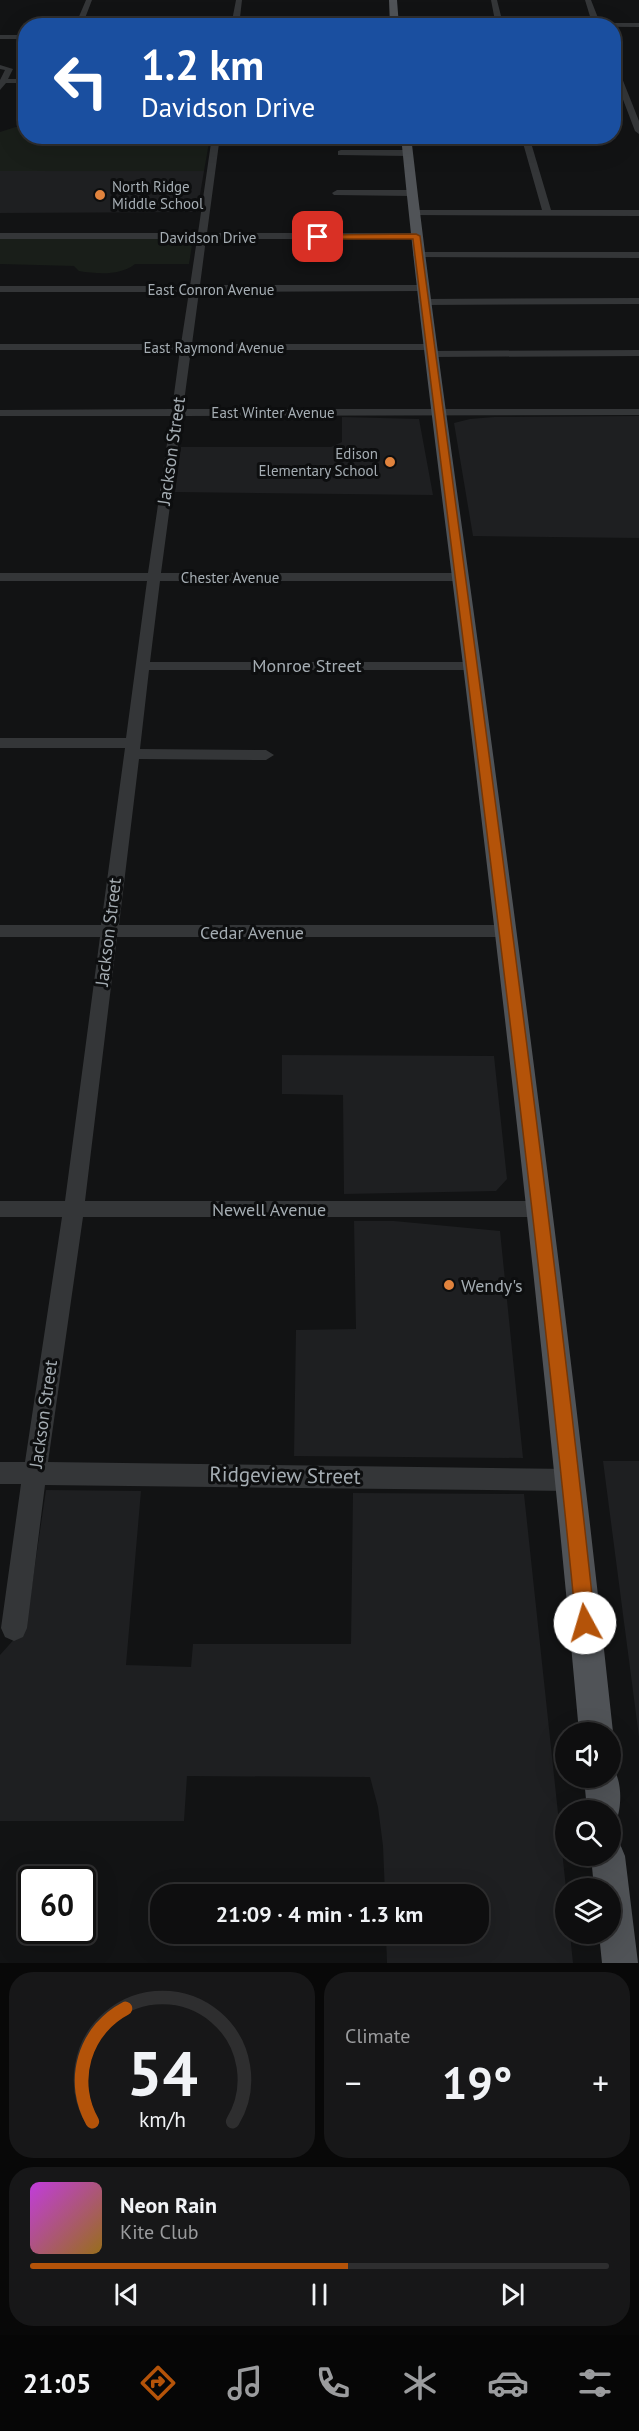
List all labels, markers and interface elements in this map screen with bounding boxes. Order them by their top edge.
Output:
text: 1.2 km [141,37,264,92]
icon: left [42,42,120,120]
text: Davidson Drive [141,90,315,124]
place label: North Ridge Middle School [112,177,204,213]
marker: North Ridge Middle School [93,188,107,202]
pin [292,211,343,262]
icon: arrive [301,220,334,253]
street label: Davidson Drive [160,228,256,247]
street label: East Conron Avenue [148,280,274,299]
street label: East Raymond Avenue [144,338,284,357]
street label: Jackson Street [152,396,190,507]
street label: East Winter Avenue [211,403,335,422]
place label: Edison Elementary School [258,444,379,480]
marker: Edison Elementary School [383,455,397,469]
street label: Chester Avenue [181,568,279,587]
street label: Monroe Street [252,654,362,677]
street label: Jackson Street [90,877,126,988]
street label: Cedar Avenue [200,921,304,944]
street label: Newell Avenue [212,1198,326,1221]
place label: Wendy's [461,1274,523,1297]
marker: Wendy's [442,1278,456,1292]
street label: Jackson Street [24,1359,62,1470]
street label: Ridgeview Street [209,1460,361,1490]
position arrow [553,1591,617,1655]
map controls [555,1722,621,1944]
button: sound [555,1722,621,1788]
button: search [555,1800,621,1866]
speed limit sign: 60 [18,1866,96,1944]
button: layers [555,1878,621,1944]
text: 21:09 · 4 min · 1.3 km [216,1900,423,1928]
text: Climate [345,2023,411,2049]
text: 54 [127,2032,197,2113]
text: 19° [442,2053,512,2111]
text: − [345,2061,362,2104]
text: + [592,2061,609,2104]
text: km/h [138,2105,185,2133]
text: Neon Rain [120,2191,217,2219]
text: Kite Club [120,2219,198,2245]
icon: previous [110,2278,143,2311]
icon: pause [303,2278,336,2311]
icon: next [496,2278,529,2311]
icon: directions [137,2362,179,2404]
icon: music [224,2362,266,2404]
icon: phone [312,2362,354,2404]
icon: climate [399,2362,441,2404]
icon: car [487,2362,529,2404]
icon: filters [574,2362,616,2404]
text: 21:05 [23,2366,91,2400]

